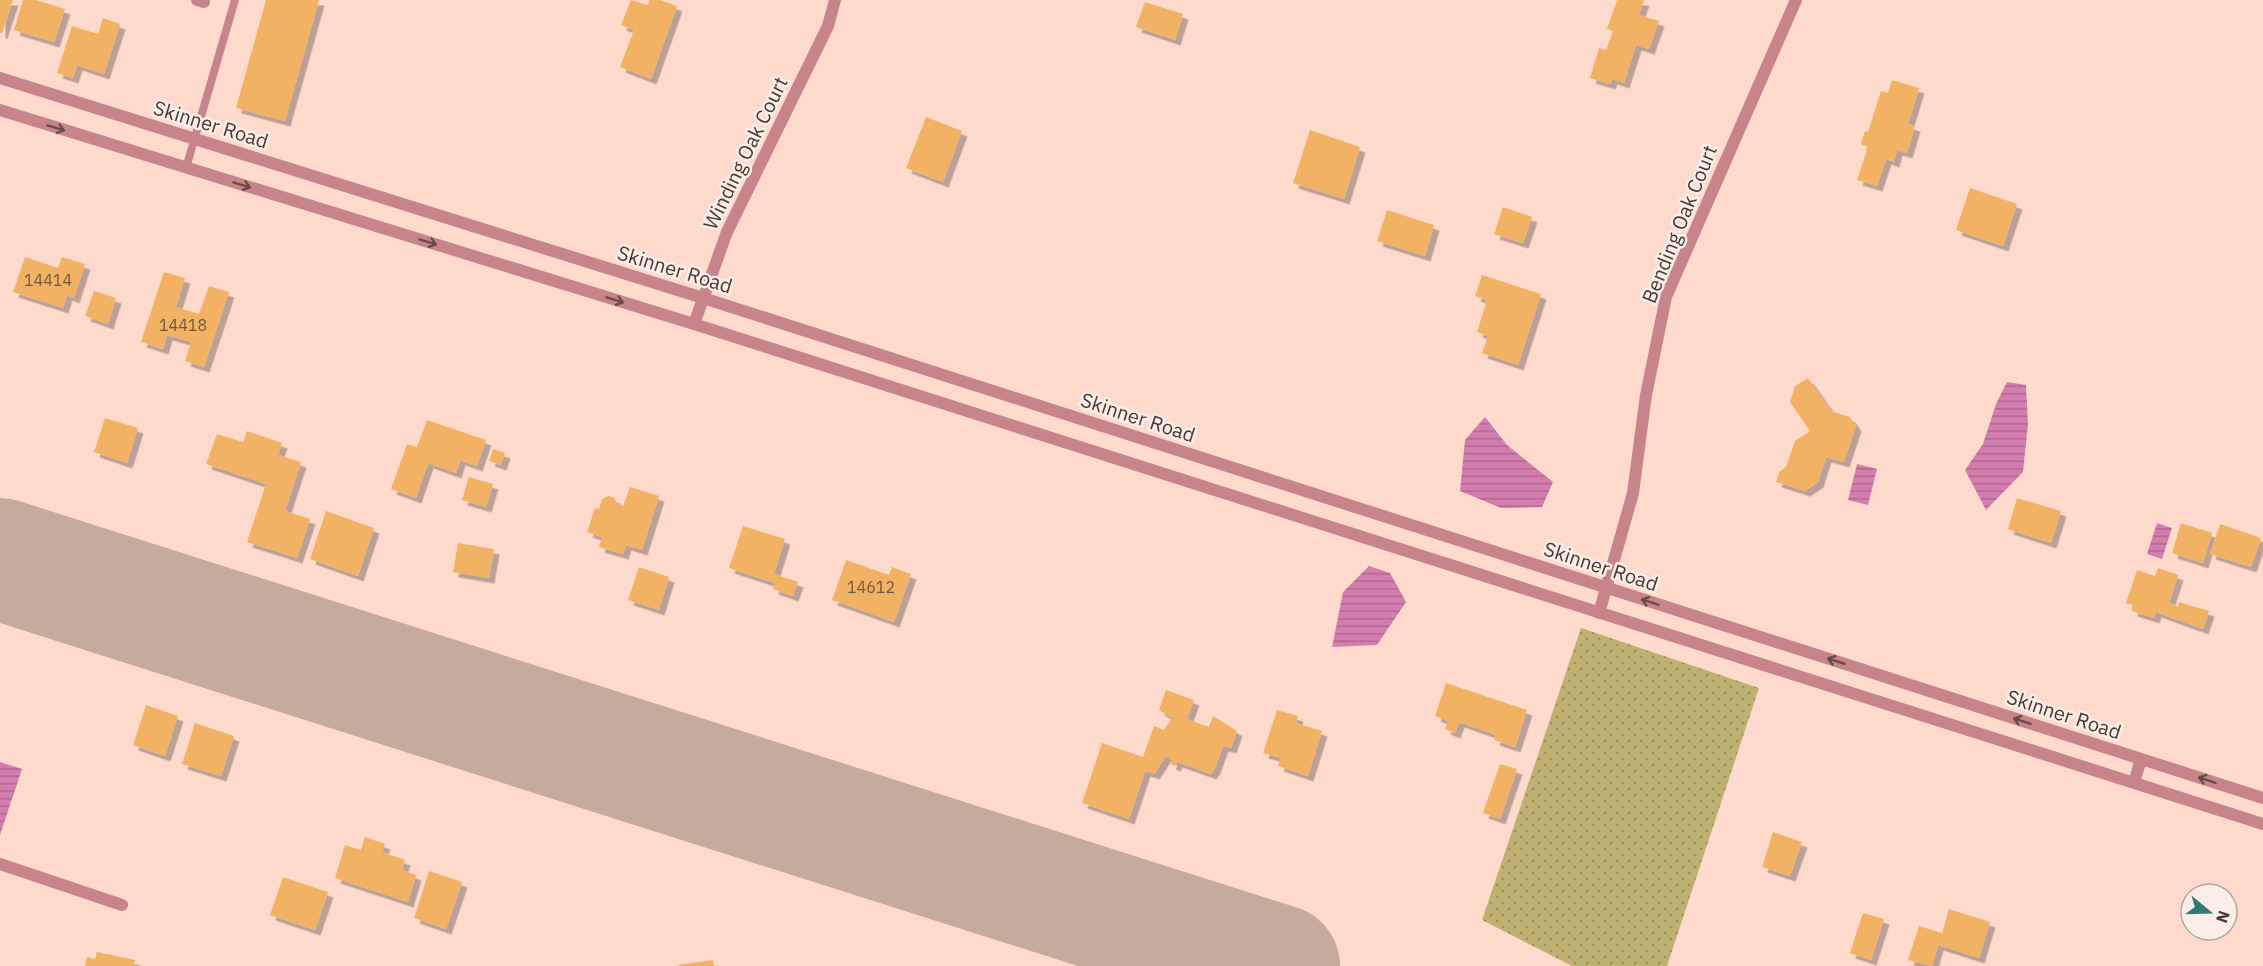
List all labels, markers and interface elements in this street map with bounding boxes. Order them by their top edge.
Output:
street label: Winding Oak Court [696,72,794,234]
street label: Skinner Road [150,94,272,154]
one-way arrow [46,123,65,134]
street label: Bending Oak Court [1635,141,1723,307]
one-way arrow [232,180,251,191]
one-way arrow [418,238,437,249]
street label: Skinner Road [614,239,736,299]
house number: 14414 [24,270,72,290]
one-way arrow [605,295,624,306]
house number: 14418 [159,315,207,335]
street label: Skinner Road [1077,386,1199,448]
street label: Skinner Road [1540,535,1662,597]
house number: 14612 [847,577,895,597]
one-way arrow [1641,596,1660,607]
one-way arrow [1827,655,1846,666]
street label: Skinner Road [2003,683,2125,745]
one-way arrow [2013,714,2032,725]
one-way arrow [2198,774,2217,785]
north arrow [2179,882,2239,942]
text: N [2212,908,2235,926]

